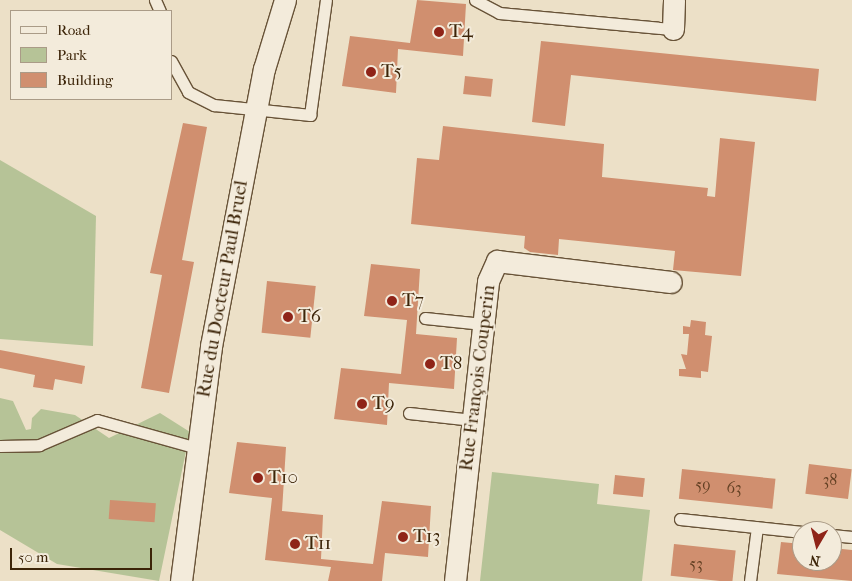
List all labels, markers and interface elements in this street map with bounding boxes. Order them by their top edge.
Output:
legend [10,10,172,100]
text: Road [57,21,90,39]
place label: T4 [449,21,473,43]
marker: T4 [433,26,445,38]
text: Park [57,46,87,64]
place label: T5 [381,61,402,83]
marker: T5 [365,66,377,78]
text: Building [57,71,113,89]
street label: Rue du Docteur Paul Bruel [193,179,253,399]
street label: Rue François Couperin [455,283,501,473]
place label: T7 [402,290,424,312]
marker: T7 [386,295,398,307]
place label: T6 [298,306,321,328]
marker: T6 [282,311,294,323]
place label: T8 [440,353,462,375]
marker: T8 [424,358,436,370]
place label: T9 [372,393,395,415]
marker: T9 [356,398,368,410]
place label: T10 [268,467,298,489]
house number: 38 [823,470,837,490]
marker: T10 [252,472,264,484]
house number: 59 [695,475,711,495]
house number: 63 [726,478,742,498]
north arrow [792,521,842,571]
place label: T13 [413,526,440,548]
marker: T13 [397,531,409,543]
place label: T11 [305,533,331,555]
scale bar [12,538,155,570]
marker: T11 [289,538,301,550]
text: 50 m [18,548,48,566]
text: N [809,551,821,570]
house number: 53 [689,554,703,574]

